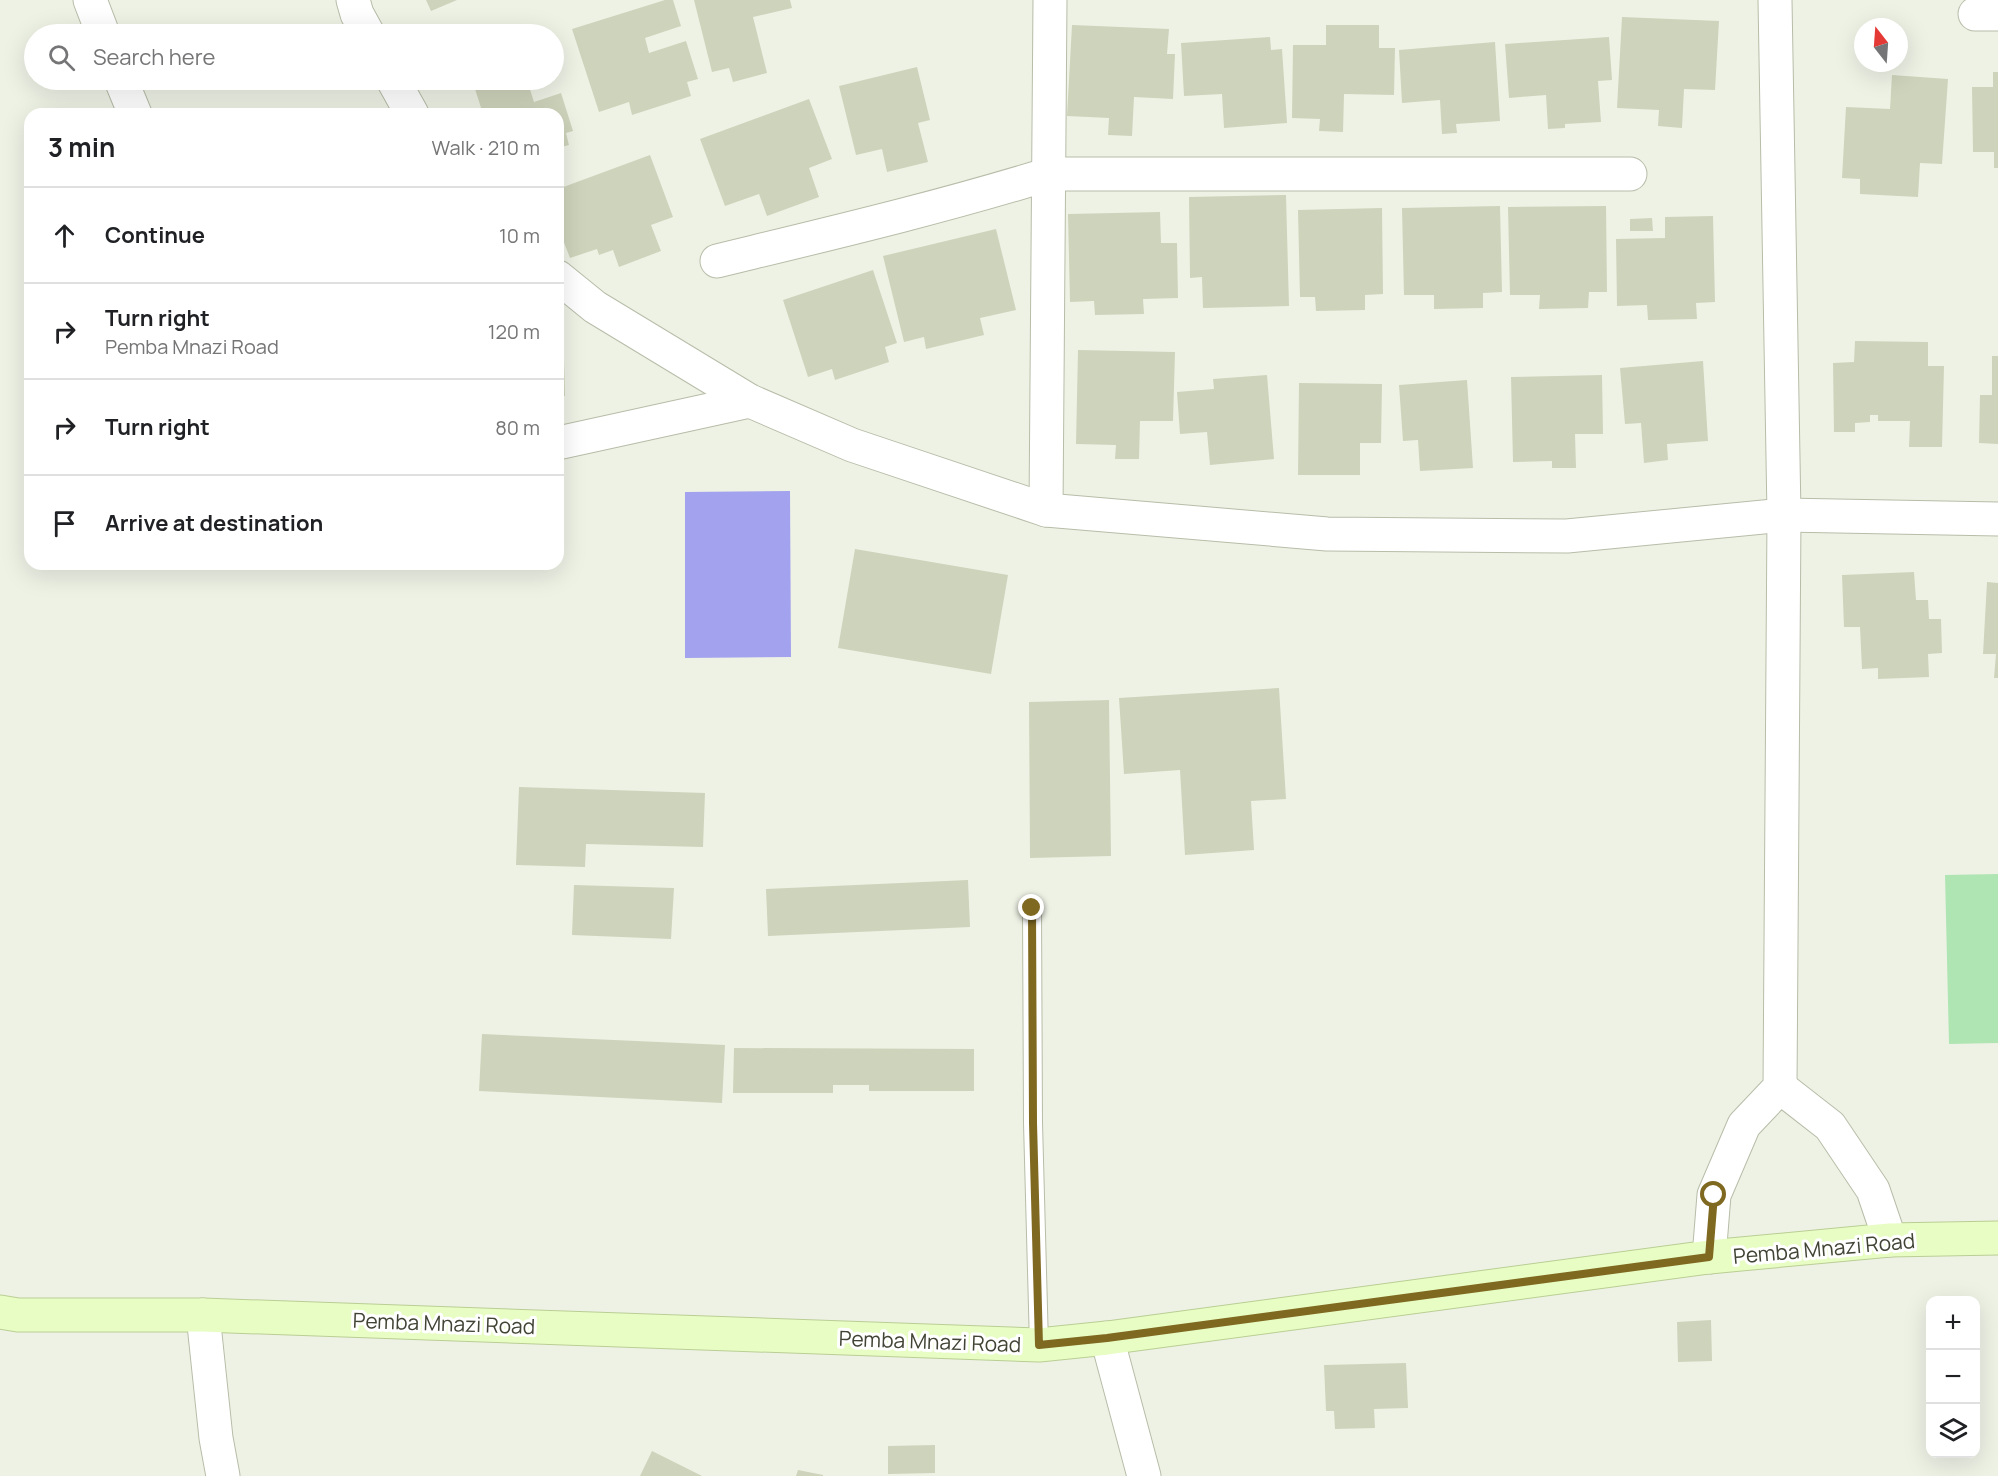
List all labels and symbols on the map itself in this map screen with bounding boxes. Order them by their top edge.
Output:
north arrow [1854,18,1908,72]
route end [1018,894,1044,920]
route start [1700,1181,1726,1207]
street label: Pemba Mnazi Road [1732,1226,1916,1270]
street label: Pemba Mnazi Road [352,1306,536,1340]
street label: Pemba Mnazi Road [838,1324,1022,1358]

